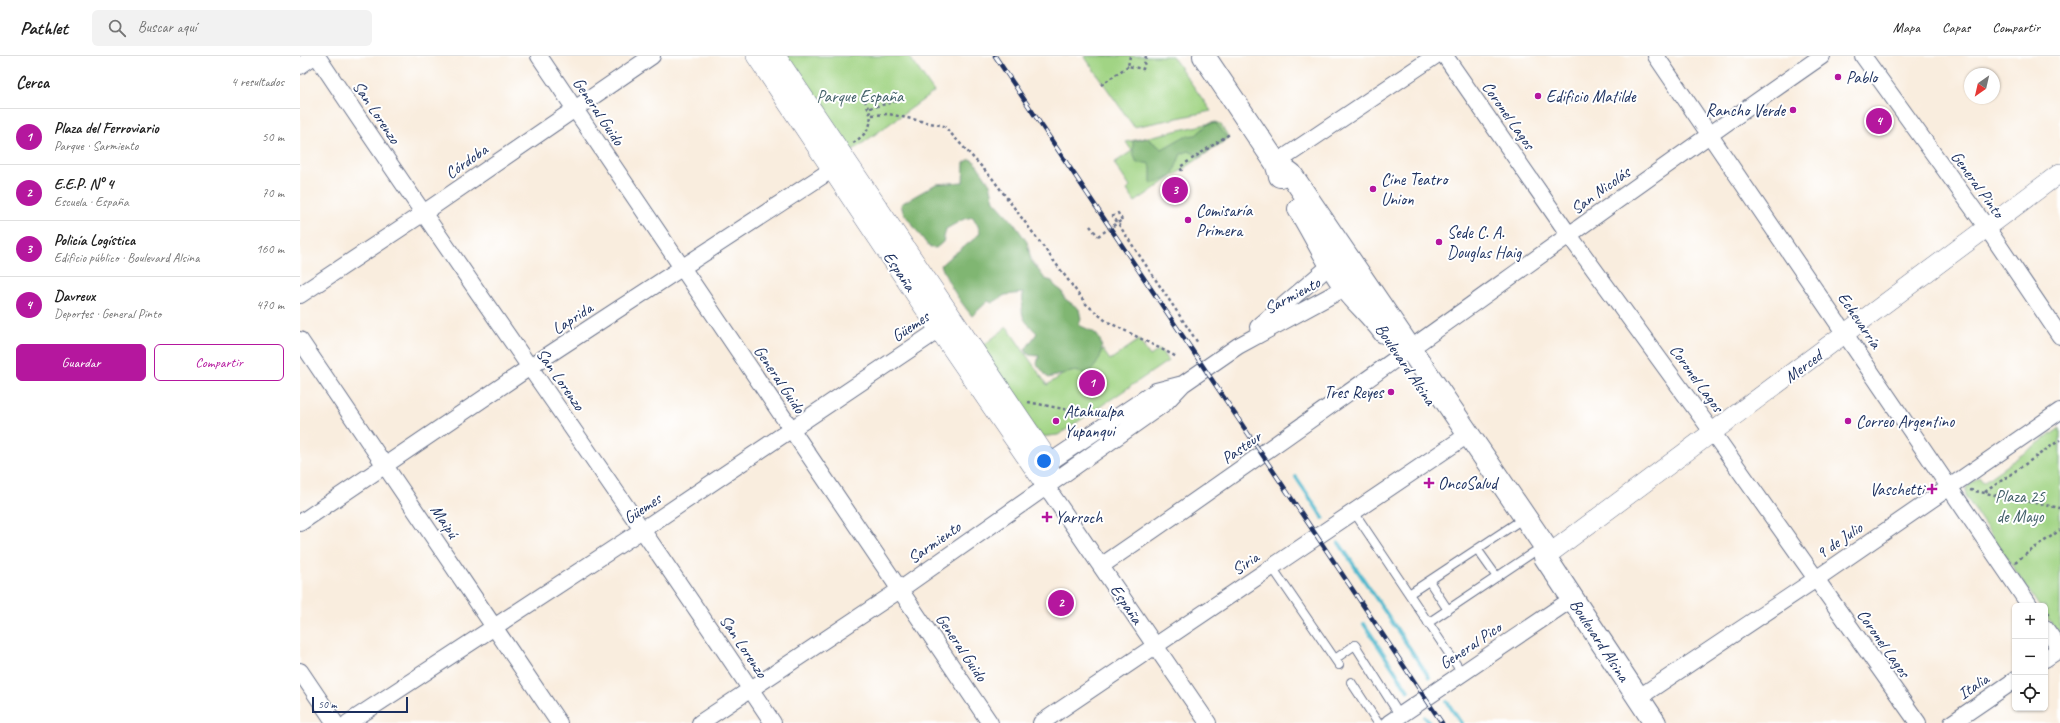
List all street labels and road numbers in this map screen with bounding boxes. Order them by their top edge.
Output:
street label: General Guido [568,73,630,150]
street label: San Lorenzo [348,77,406,148]
street label: Coronel Lagos [1477,77,1540,155]
street label: Córdoba [441,139,493,184]
street label: General Pinto [1946,147,2010,223]
street label: San Nicolás [1567,161,1636,219]
street label: España [879,247,921,297]
street label: Sarmiento [1261,272,1325,319]
street label: Echevarría [1833,288,1887,354]
street label: Laprida [548,297,598,339]
street label: Güemes [887,306,934,347]
street label: Boulevard Alsina [1370,319,1441,410]
street label: Coronel Lagos [1665,340,1729,417]
street label: General Guido [749,341,811,418]
street label: San Lorenzo [532,344,590,415]
street label: Merced [1780,344,1828,387]
street label: Pasteur [1217,425,1267,469]
street label: Güemes [619,488,666,529]
street label: Maipú [426,501,464,543]
street label: Sarmiento [904,516,966,568]
street label: 9 de Julio [1812,517,1867,564]
street label: Siria [1228,546,1264,580]
street label: España [1106,580,1148,630]
street label: Boulevard Alsina [1565,595,1635,687]
street label: Coronel Lagos [1852,605,1915,683]
street label: General Guido [931,609,993,686]
street label: San Lorenzo [715,611,773,682]
street label: General Pico [1435,616,1507,674]
street label: Italia [1954,667,1995,704]

